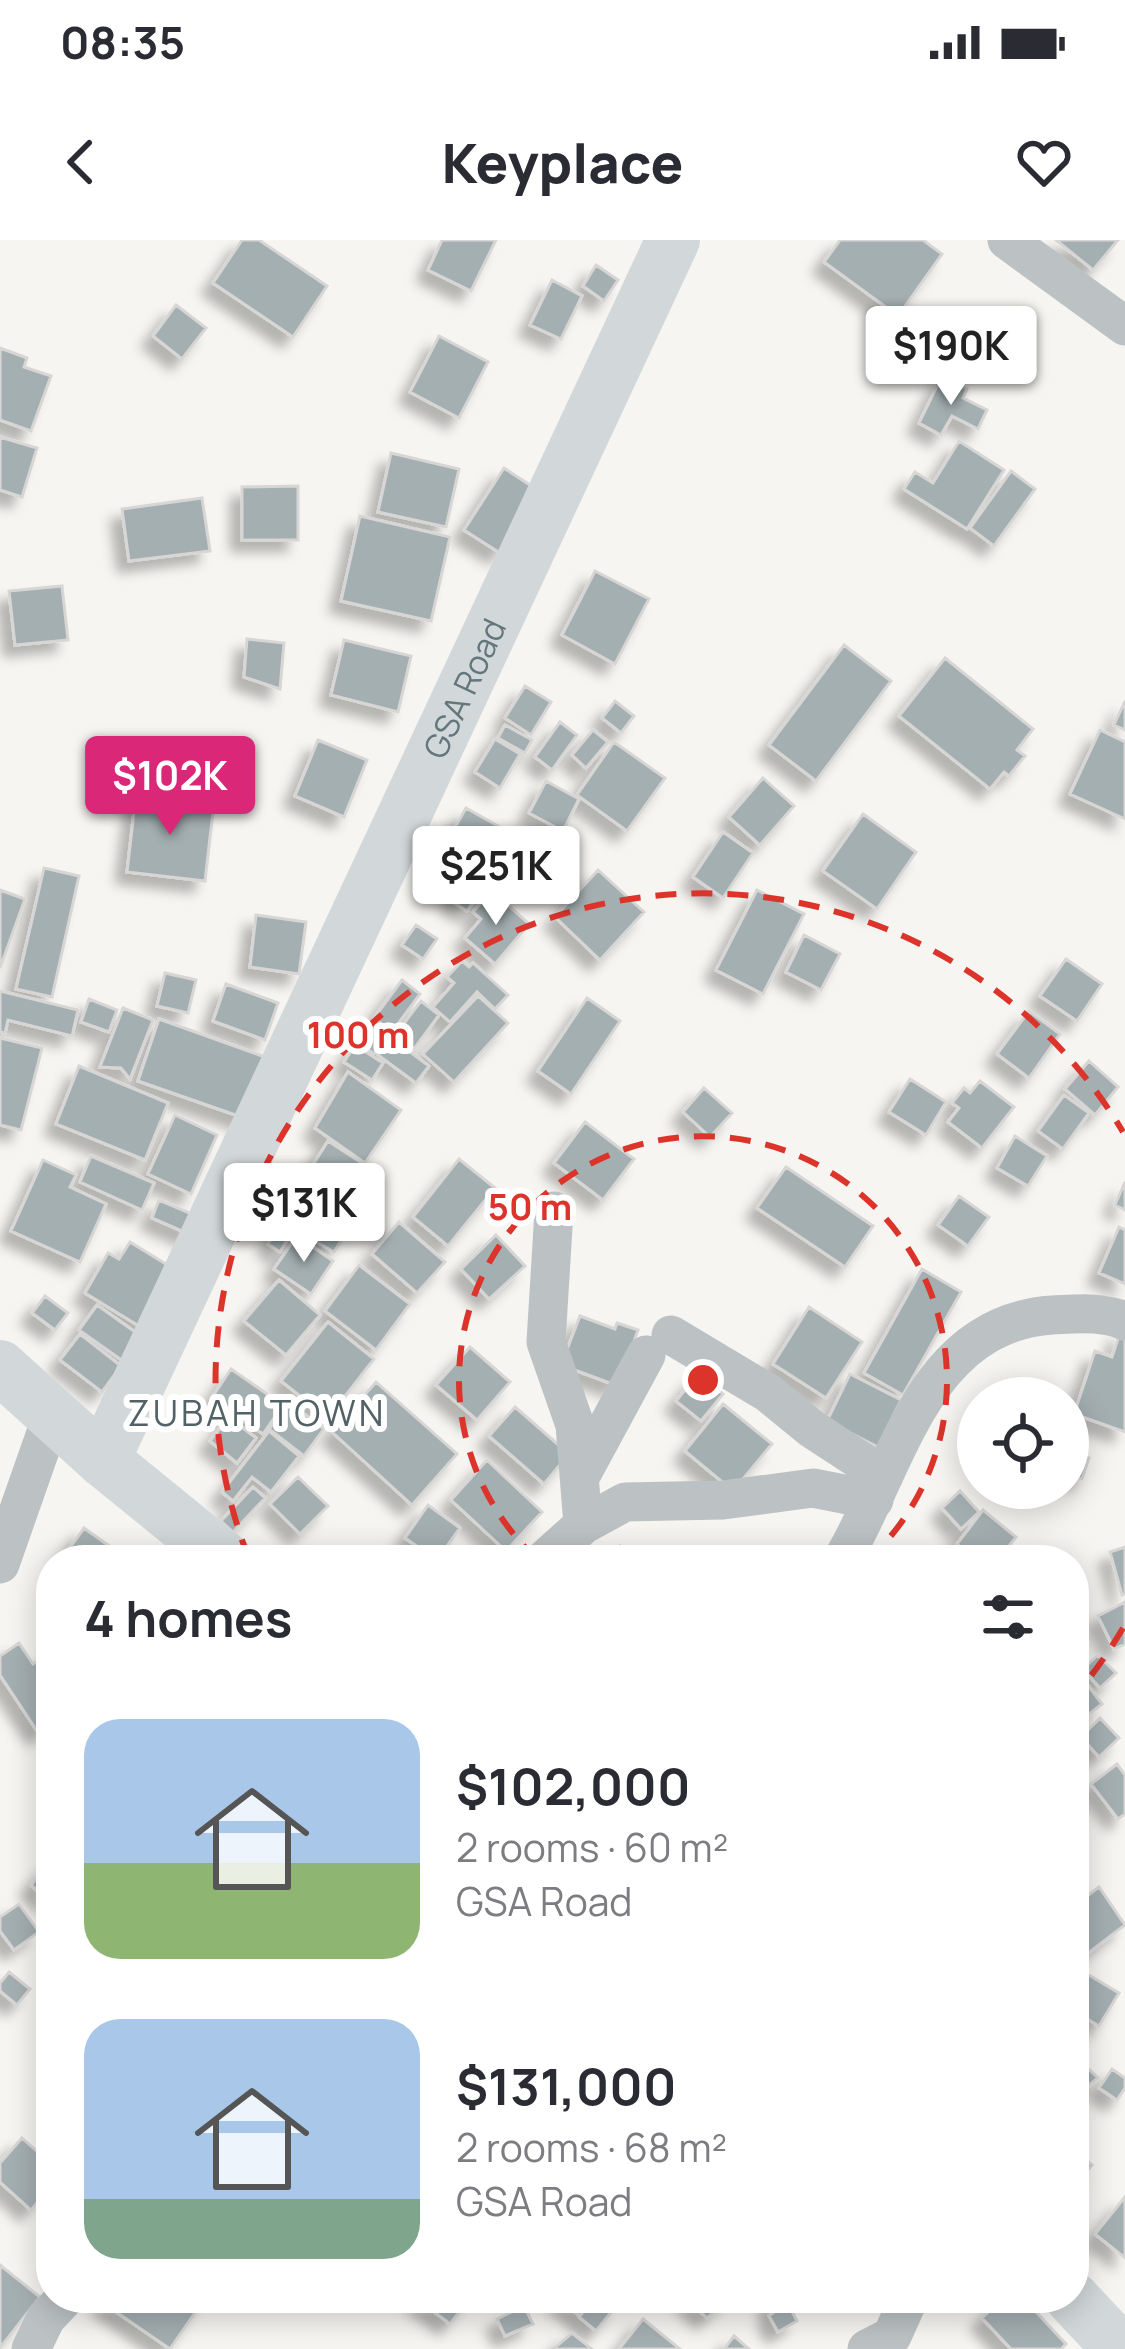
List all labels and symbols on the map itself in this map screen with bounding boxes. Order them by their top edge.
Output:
pin: $190K [867,306,1035,408]
street label: GSA Road [412,611,516,765]
pin: $102K [86,736,254,838]
pin: $251K [412,826,580,928]
text: 100 m [307,1010,409,1059]
pin: $131K [220,1163,388,1265]
text: 50 m [488,1182,572,1231]
centre of rings [682,1359,724,1401]
district label: ZUBAH TOWN [128,1388,386,1437]

